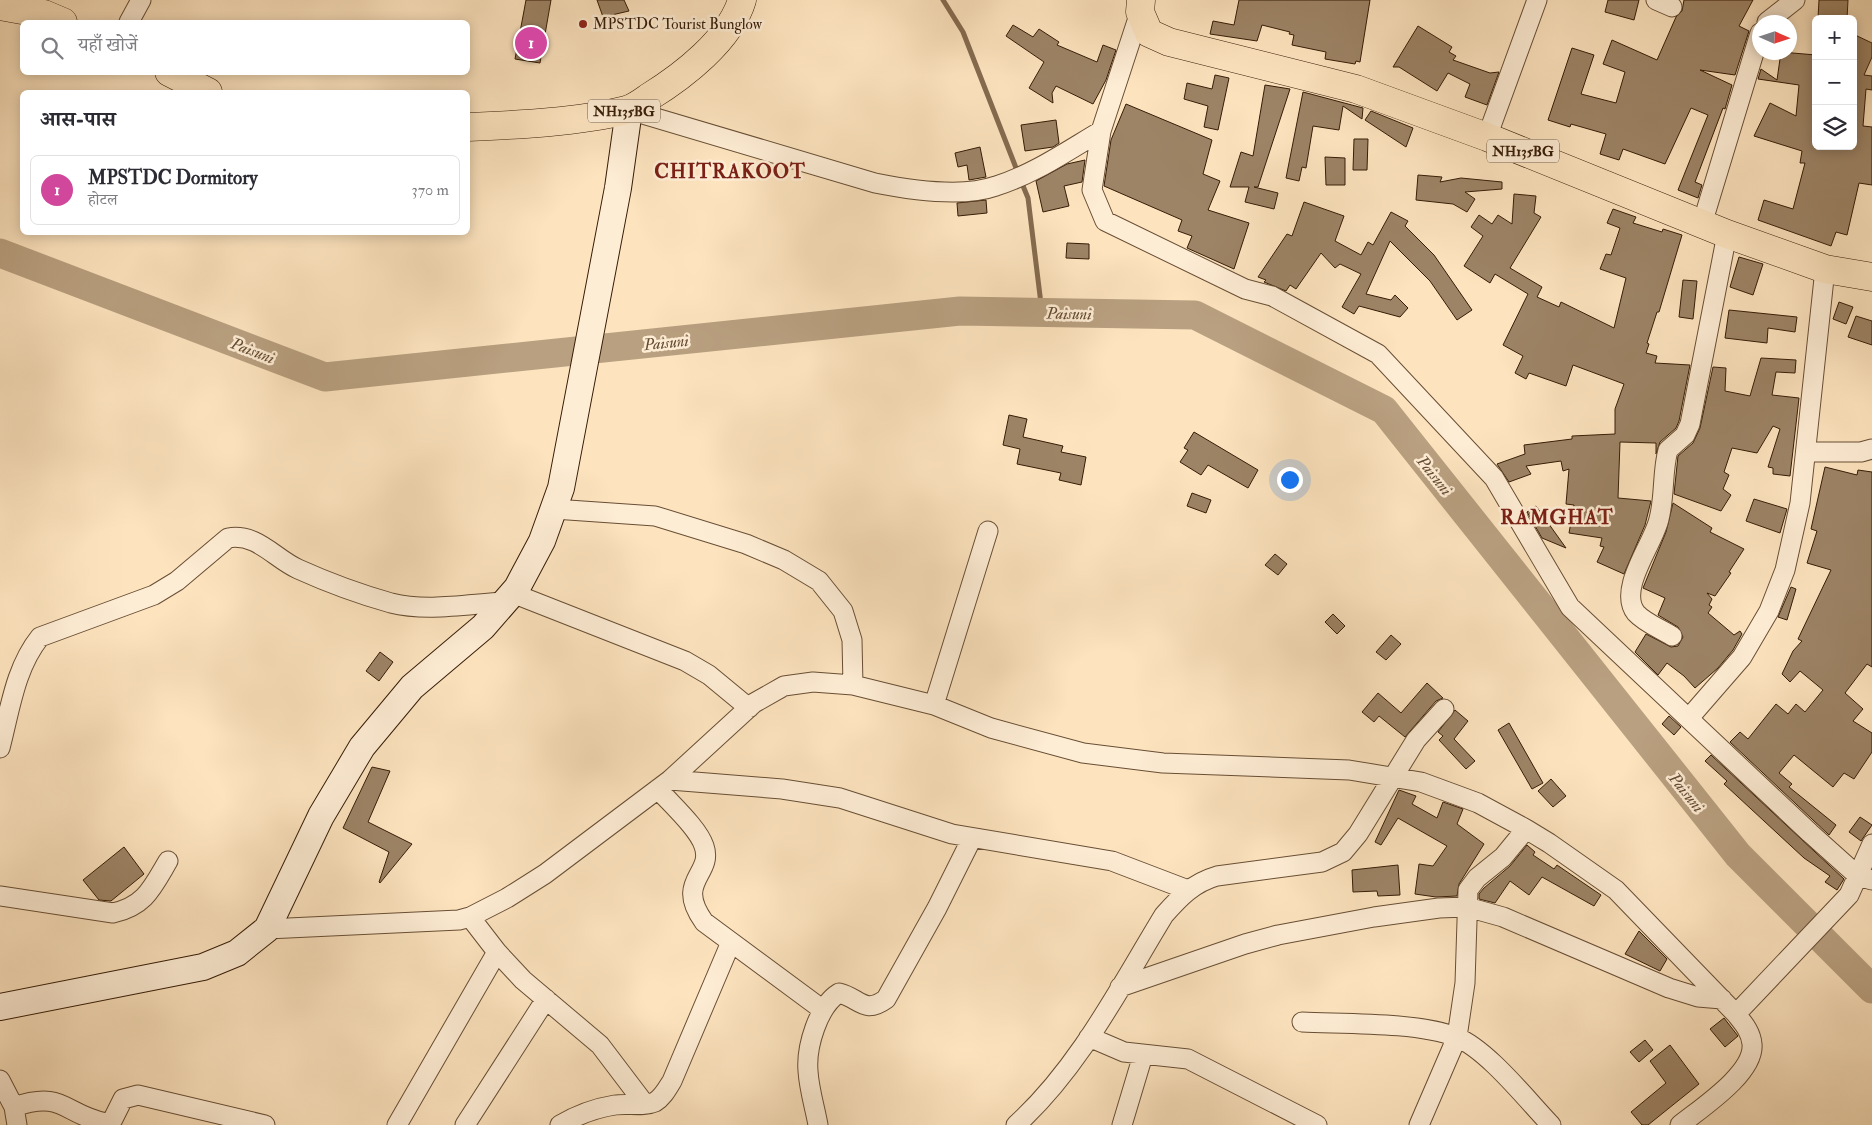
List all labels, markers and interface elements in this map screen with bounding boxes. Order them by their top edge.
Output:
place label: MPSTDC Tourist Bunglow [593,15,763,34]
north arrow [1752,15,1797,60]
map controls [1812,15,1857,150]
button: + [1812,15,1857,60]
marker: MPSTDC Tourist Bunglow [577,18,589,30]
search box [20,20,470,75]
pin: 1 [515,24,547,62]
text: यहाँ खोजें [78,33,138,57]
icon: search [38,34,66,62]
button: − [1812,60,1857,105]
road number: NH135BG [588,100,660,122]
button: layers [1812,105,1857,150]
text: आस-पास [40,106,116,133]
road number: NH135BG [1487,140,1559,162]
district label: CHITRAKOOT [654,159,806,184]
text: MPSTDC Dormitory [88,166,258,190]
text: 1 [54,180,60,200]
text: 370 m [412,180,449,200]
text: होटल [88,190,117,210]
water label: Paisuni [1045,304,1092,324]
water label: Paisuni [642,331,690,355]
water label: Paisuni [227,333,278,369]
water label: Paisuni [1412,451,1457,500]
your location [1277,467,1303,493]
district label: RAMGHAT [1500,505,1614,530]
water label: Paisuni [1664,768,1709,817]

